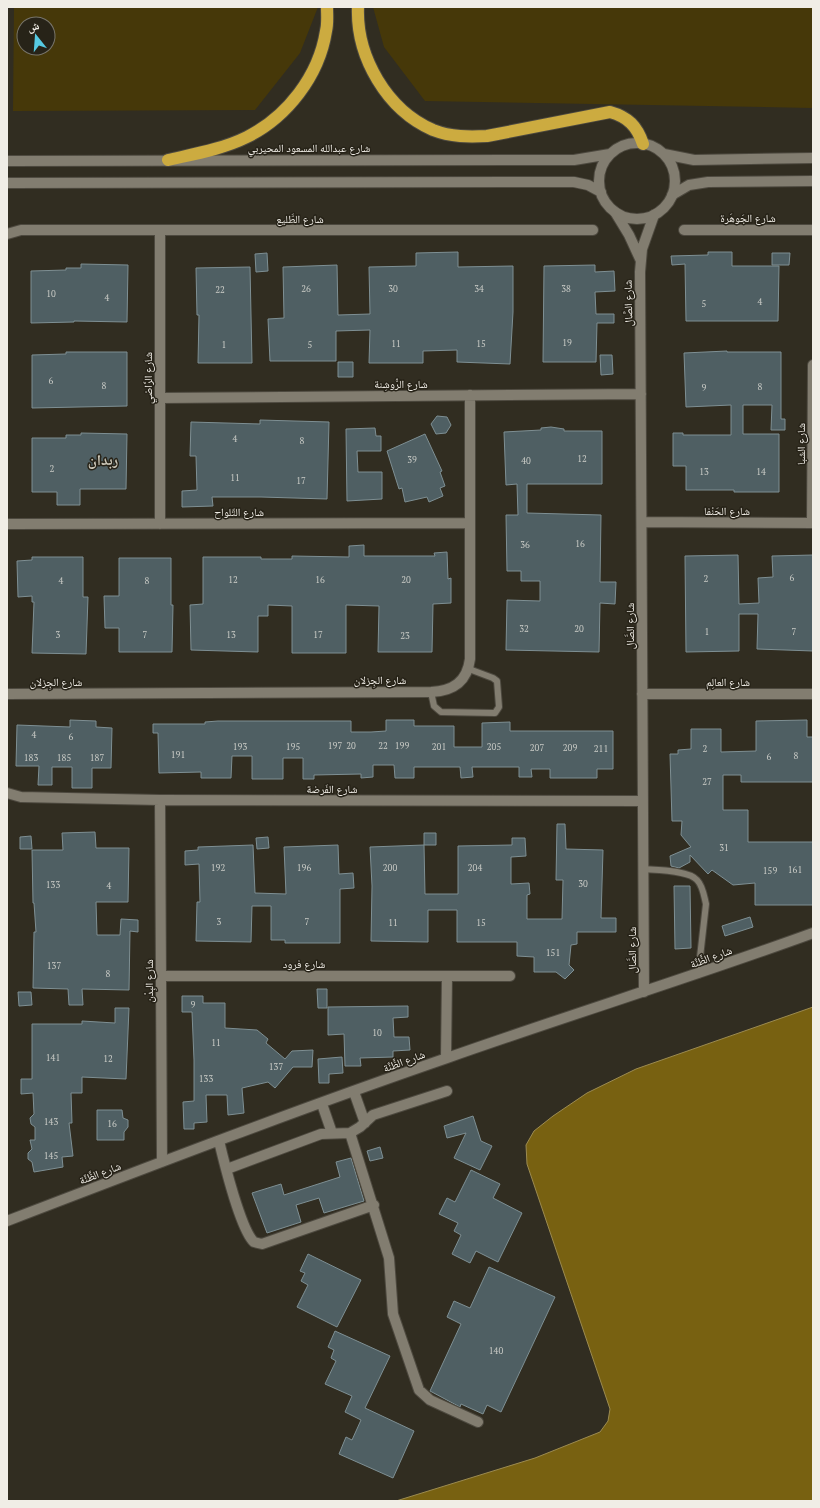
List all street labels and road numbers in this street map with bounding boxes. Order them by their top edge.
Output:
street label: شارع عبدالله المسعود المحيربي [248,141,370,157]
street label: شارع الجَوهَرة [720,211,776,225]
street label: شارع الطَّليع [276,212,324,226]
street label: شارع الصَّال [621,280,635,326]
street label: شارع الرَّاضي [141,352,157,404]
street label: شارع الرُّوشِنة [374,377,428,391]
street label: شارع الشبا [794,423,808,465]
street label: شارع الحَنْفا [704,504,750,518]
street label: شارع التِّلواح [214,505,264,519]
street label: شارع الصَّال [623,603,637,649]
street label: شارع الجِزلان [354,673,406,688]
street label: شارع الجِزلان [30,675,82,690]
street label: شارع العالِم [706,675,750,690]
street label: شارع الفَرضة [307,782,357,796]
street label: شارع الصَّال [625,927,639,973]
street label: شارع الظَّنَّة [688,943,734,971]
street label: شارع فرود [283,957,325,971]
street label: شارع البِدْن [142,959,157,1003]
street label: شارع الظَّنَّة [381,1047,427,1075]
street label: شارع الظَّنَّة [77,1159,123,1187]

